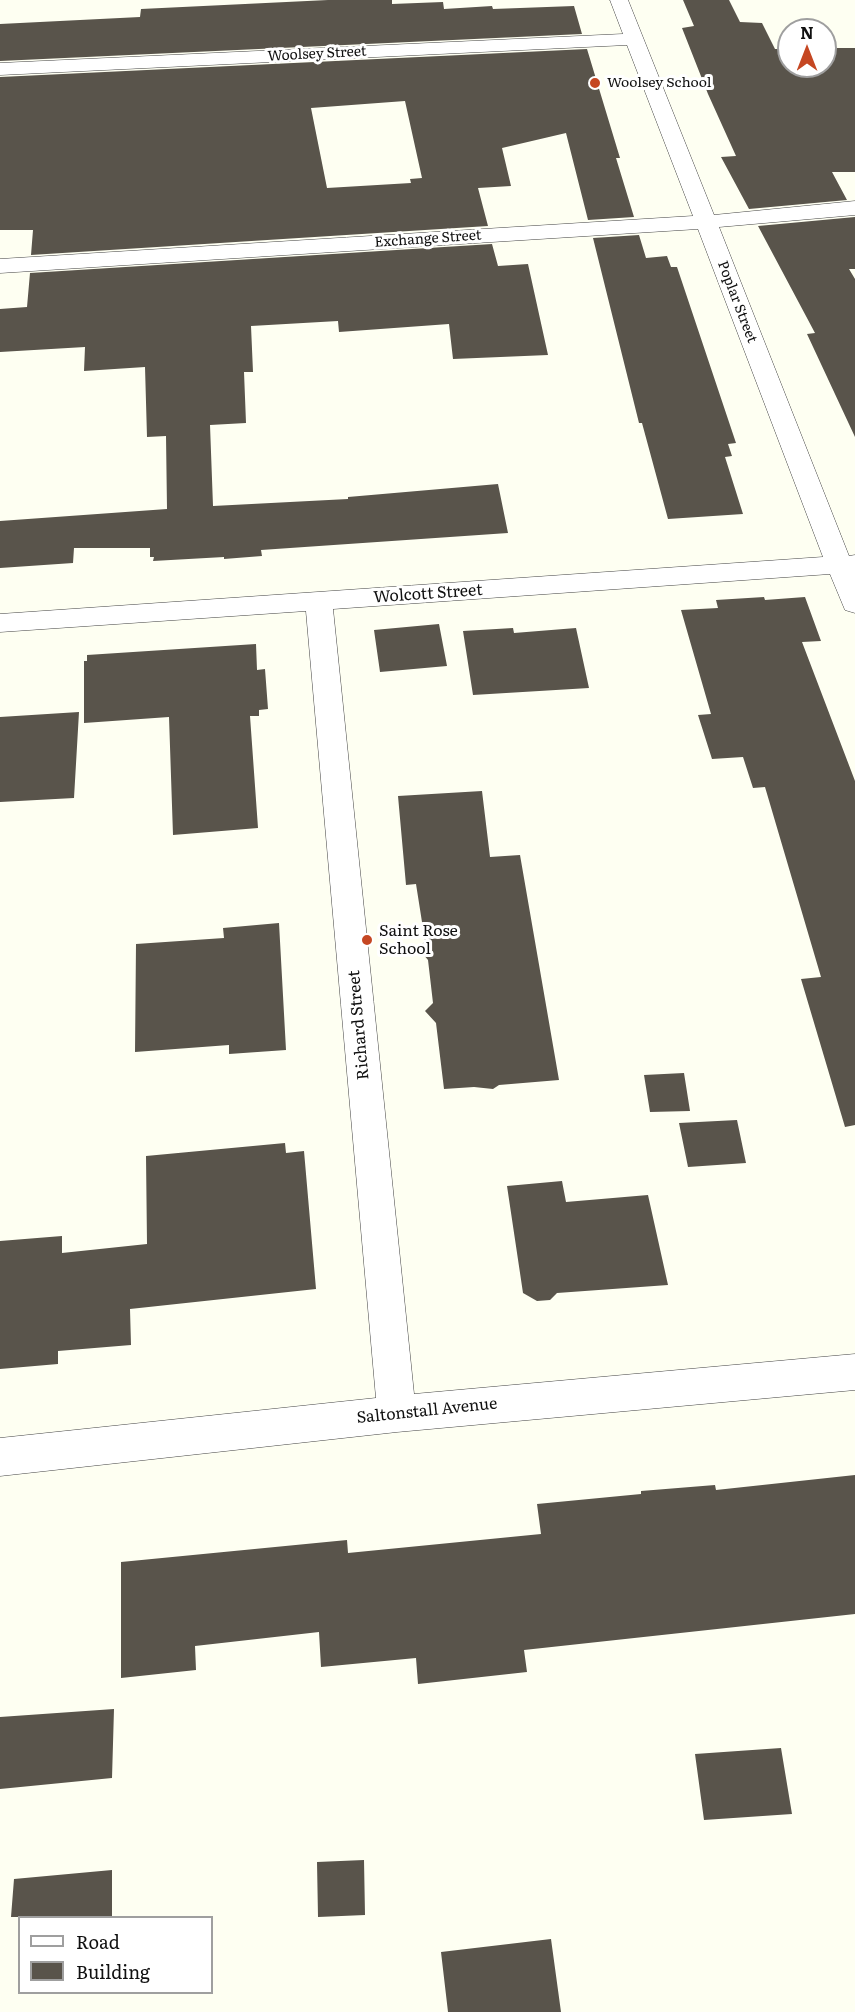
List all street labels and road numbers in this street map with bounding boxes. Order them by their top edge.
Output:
street label: Woolsey Street [267,43,367,65]
street label: Exchange Street [374,227,482,251]
street label: Poplar Street [714,259,760,345]
street label: Wolcott Street [373,581,483,607]
street label: Richard Street [345,969,373,1081]
street label: Saltonstall Avenue [356,1394,498,1428]

